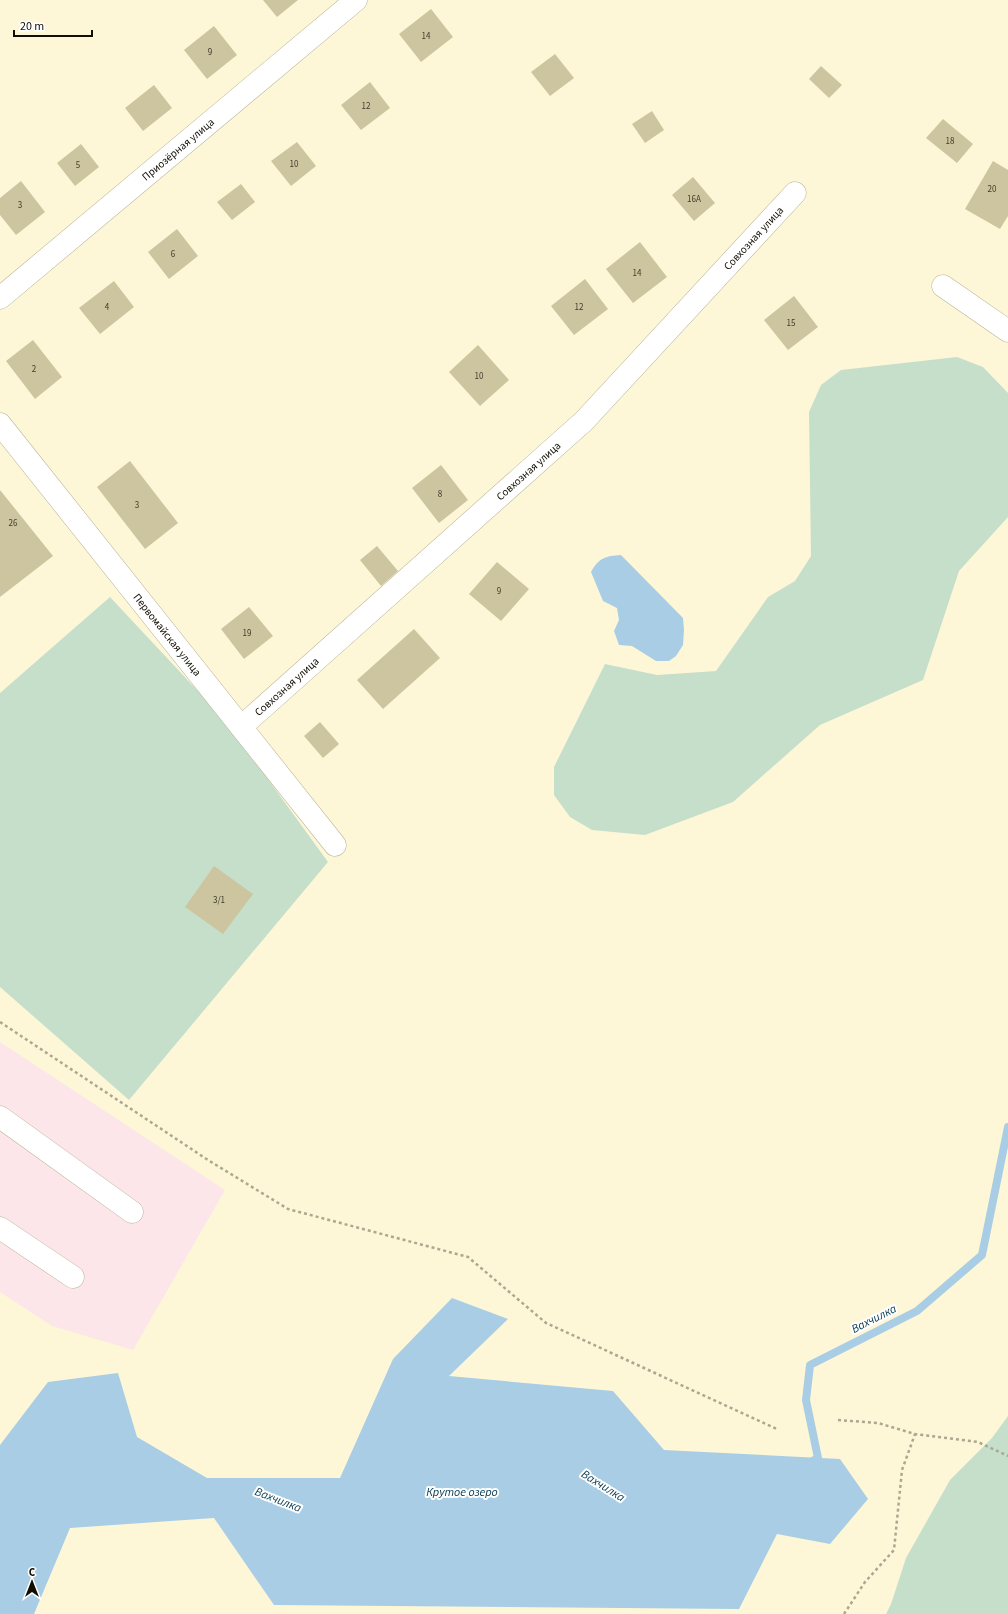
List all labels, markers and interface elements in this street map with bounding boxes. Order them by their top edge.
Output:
scale bar [14,12,92,38]
text: 20 m [20,18,44,35]
house number: 14 [422,30,431,43]
house number: 9 [208,46,213,59]
house number: 12 [362,100,371,113]
street label: Приозёрная улица [138,114,217,184]
house number: 18 [946,135,955,148]
house number: 10 [290,158,299,171]
house number: 5 [76,159,81,172]
house number: 20 [988,183,997,196]
house number: 16А [687,193,701,206]
house number: 3 [18,199,23,212]
street label: Совхозная улица [720,203,787,273]
house number: 6 [171,248,176,261]
house number: 14 [633,267,642,280]
house number: 4 [105,301,110,314]
house number: 12 [575,301,584,314]
house number: 15 [787,317,796,330]
house number: 2 [32,363,37,376]
house number: 10 [475,370,484,383]
street label: Совхозная улица [493,438,564,504]
house number: 8 [438,488,443,501]
house number: 3 [135,499,140,512]
house number: 26 [9,517,18,530]
house number: 9 [497,585,502,598]
street label: Первомайская улица [130,590,205,679]
house number: 19 [243,627,252,640]
street label: Совхозная улица [251,654,322,719]
house number: 3/1 [213,894,225,907]
water label: Вахчилка [848,1300,900,1338]
water label: Вахчилка [578,1466,629,1506]
water label: Вахчилка [252,1483,304,1517]
water label: Крутое озеро [426,1484,498,1501]
north arrow [12,1562,52,1602]
text: С [29,1565,36,1580]

